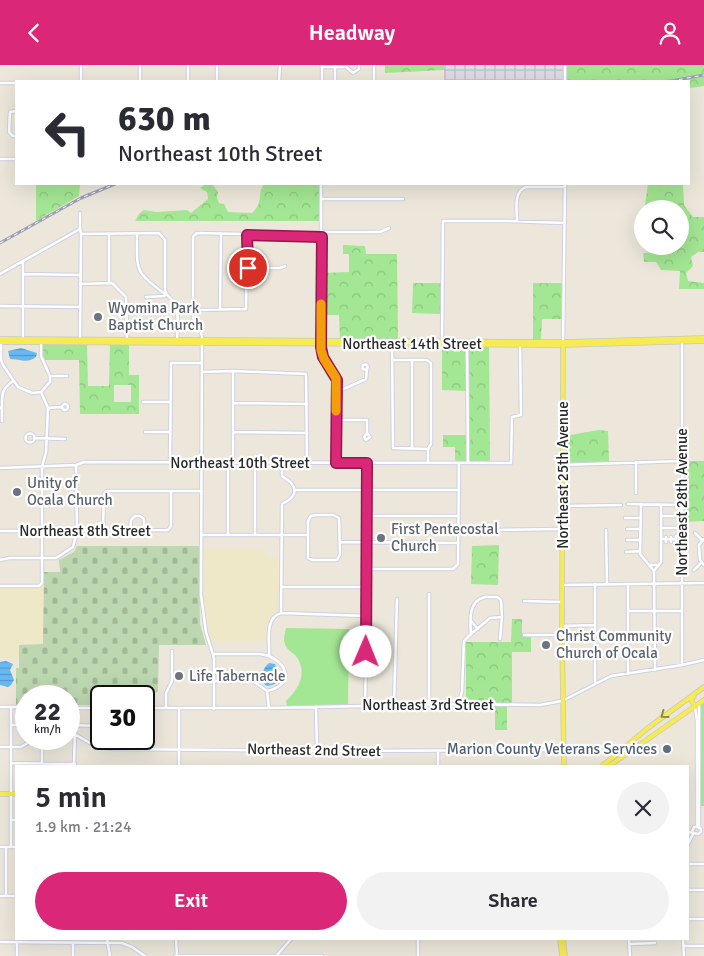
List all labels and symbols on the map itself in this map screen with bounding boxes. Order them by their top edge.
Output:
pin [227,247,269,289]
place label: Wyomina Park Baptist Church [108,299,203,334]
marker: Wyomina Park Baptist Church [92,311,104,323]
street label: Northeast 14th Street [342,335,482,353]
street label: Northeast 25th Avenue [554,401,572,549]
street label: Northeast 28th Avenue [673,428,691,576]
street label: Northeast 10th Street [170,454,310,472]
place label: Unity of Ocala Church [27,474,113,509]
marker: Unity of Ocala Church [11,486,23,498]
place label: First Pentecostal Church [391,520,499,555]
street label: Northeast 8th Street [19,522,151,540]
marker: First Pentecostal Church [375,532,387,544]
position arrow [339,625,391,677]
place label: Christ Community Church of Ocala [556,627,672,662]
marker: Christ Community Church of Ocala [540,639,552,651]
place label: Life Tabernacle [189,667,286,685]
marker: Life Tabernacle [173,670,185,682]
speed limit sign: 30 [90,685,155,750]
street label: Northeast 3rd Street [362,696,494,714]
one-way arrow [660,709,670,718]
street label: Northeast 2nd Street [247,740,381,760]
place label: Marion County Veterans Services [447,740,657,758]
marker: Marion County Veterans Services [661,743,673,755]

